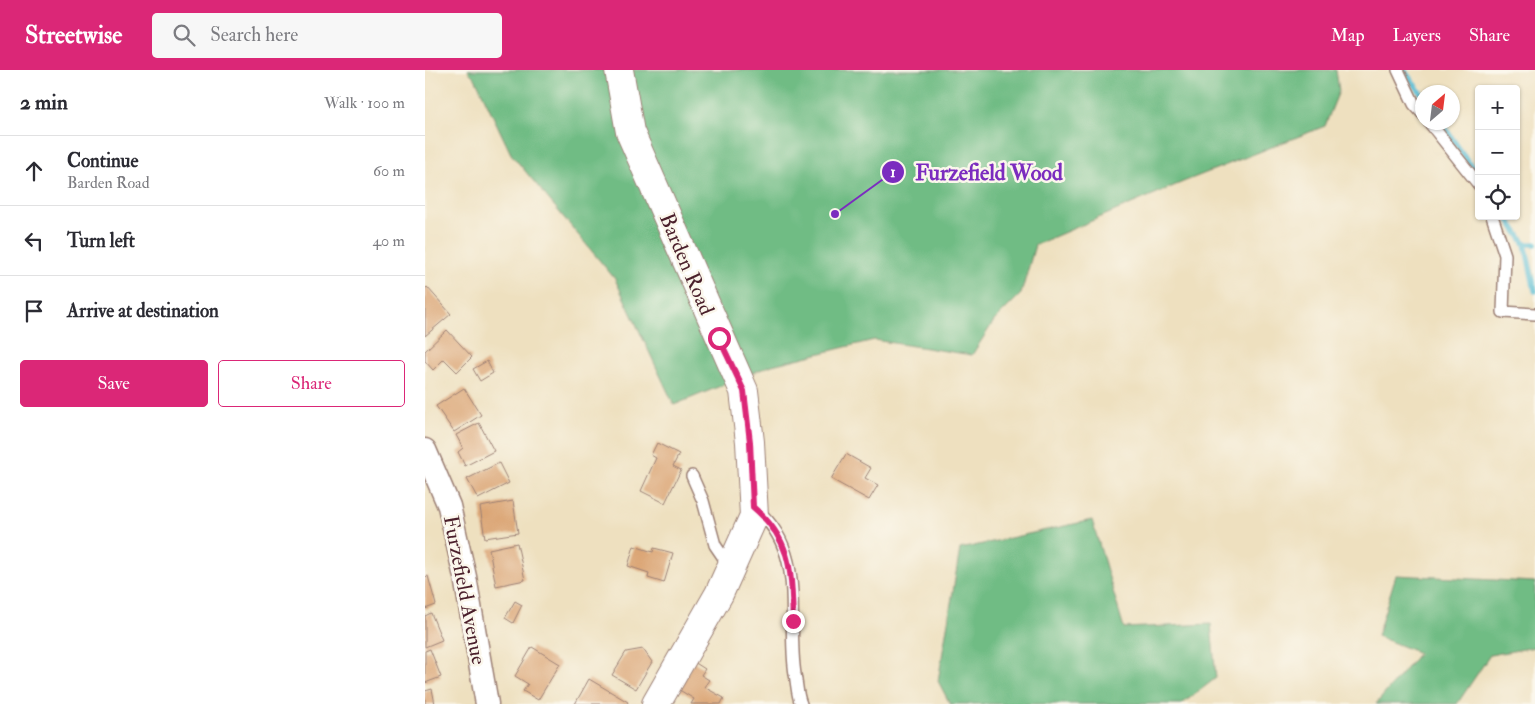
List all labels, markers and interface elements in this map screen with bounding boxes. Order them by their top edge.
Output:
search box [152,13,502,58]
text: Streetwise [25,20,122,51]
icon: search [170,21,198,49]
text: Search here [210,23,298,47]
text: Map [1331,24,1365,47]
text: Layers [1393,24,1441,47]
text: Share [1469,24,1510,47]
north arrow [1415,85,1460,130]
map controls [1475,85,1520,220]
button: + [1475,85,1520,130]
text: 2 min [20,89,68,116]
text: Walk · 100 m [324,93,405,113]
button: − [1475,130,1520,175]
text: Continue [67,149,138,173]
callout: Furzefield Wood [880,153,1073,190]
icon: ahead [20,157,48,185]
text: Furzefield Wood [915,159,1063,187]
text: 60 m [373,161,405,181]
text: 1 [890,163,896,182]
text: Barden Road [67,173,150,193]
button: locate [1475,175,1520,220]
street label: Barden Road [653,209,720,320]
icon: left [20,227,48,255]
text: Turn left [67,229,135,253]
text: 40 m [372,231,405,251]
icon: arrive [20,297,48,325]
text: Arrive at destination [67,299,219,323]
route start [708,327,731,350]
button: Save [20,360,208,407]
button: Share [218,360,405,407]
street label: Furzefield Avenue [437,513,492,667]
route end [782,610,805,633]

